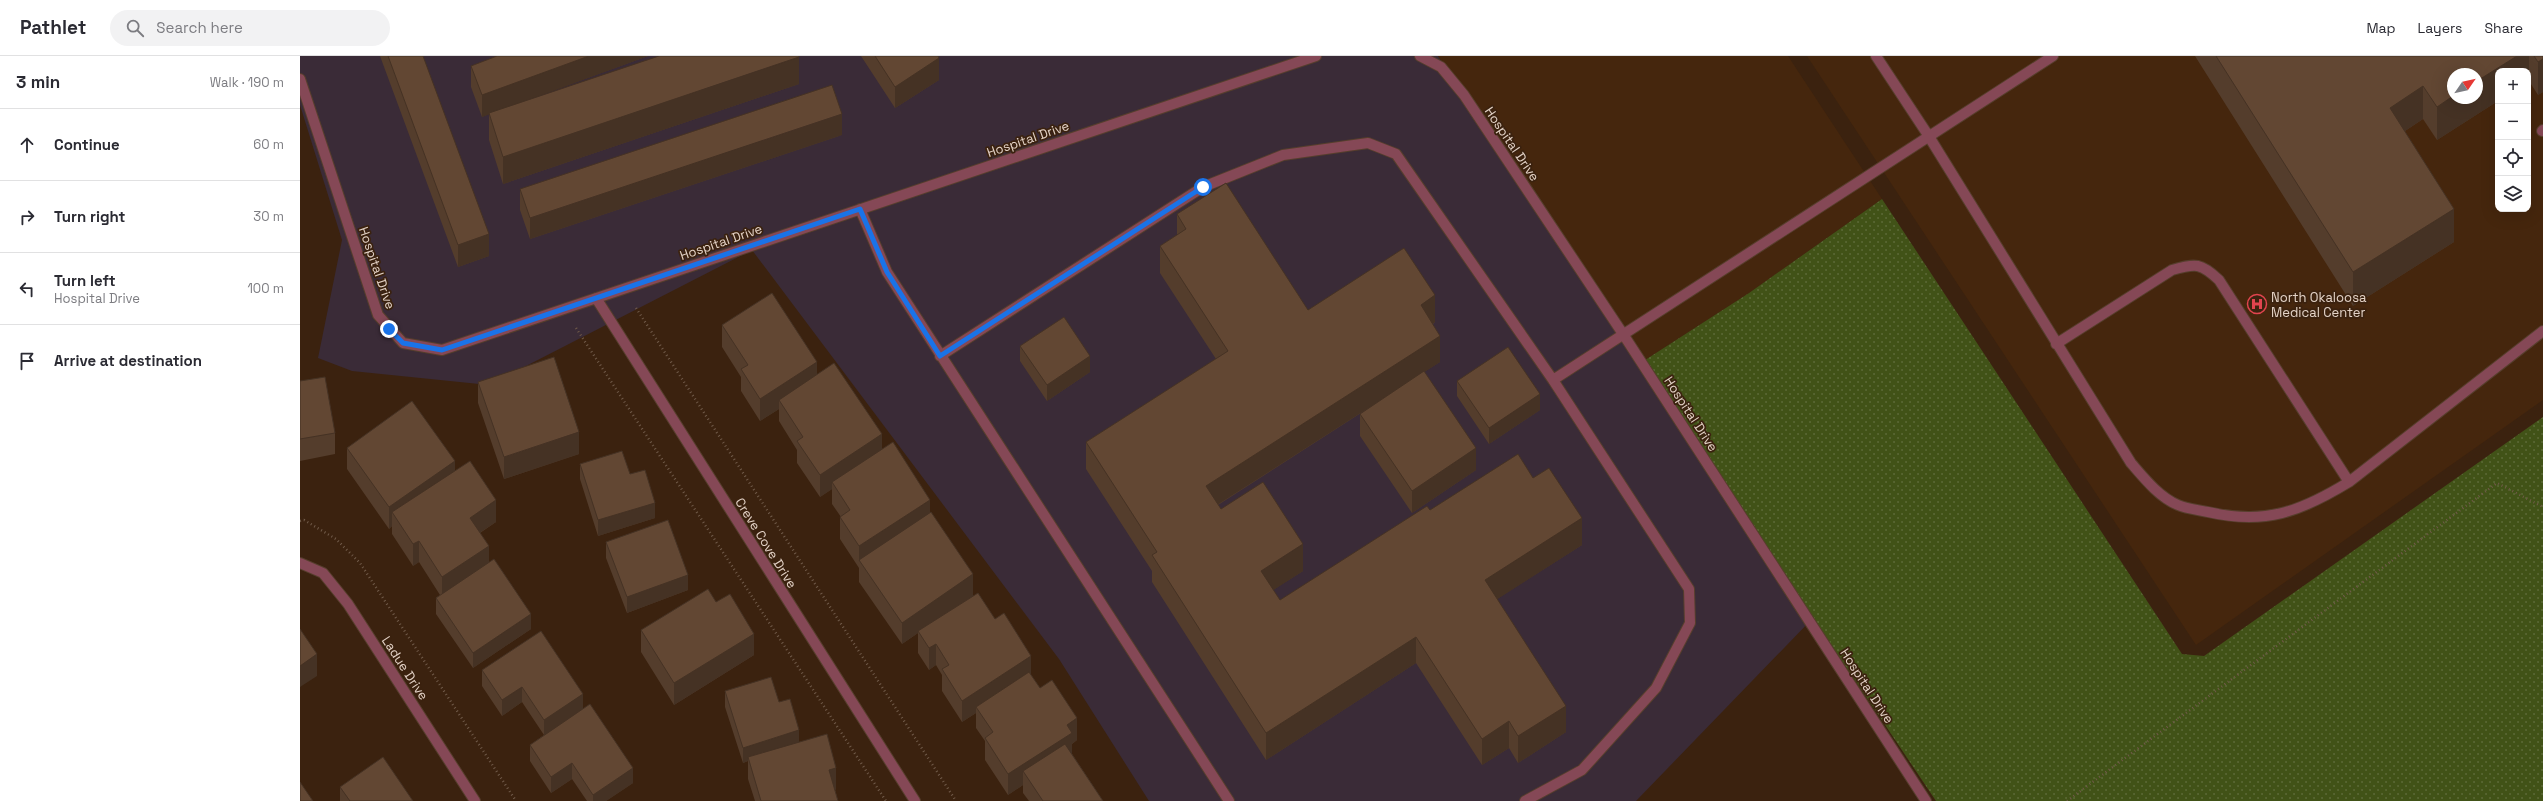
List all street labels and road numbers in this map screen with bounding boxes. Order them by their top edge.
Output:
street label: Hospital Drive [1481,104,1543,184]
street label: Hospital Drive [985,117,1071,161]
street label: Hospital Drive [678,220,764,264]
street label: Hospital Drive [355,225,399,311]
street label: Hospital Drive [1660,373,1722,455]
street label: Creve Cove Drive [731,495,801,591]
street label: Ladue Drive [378,633,432,703]
street label: Hospital Drive [1836,645,1898,727]

